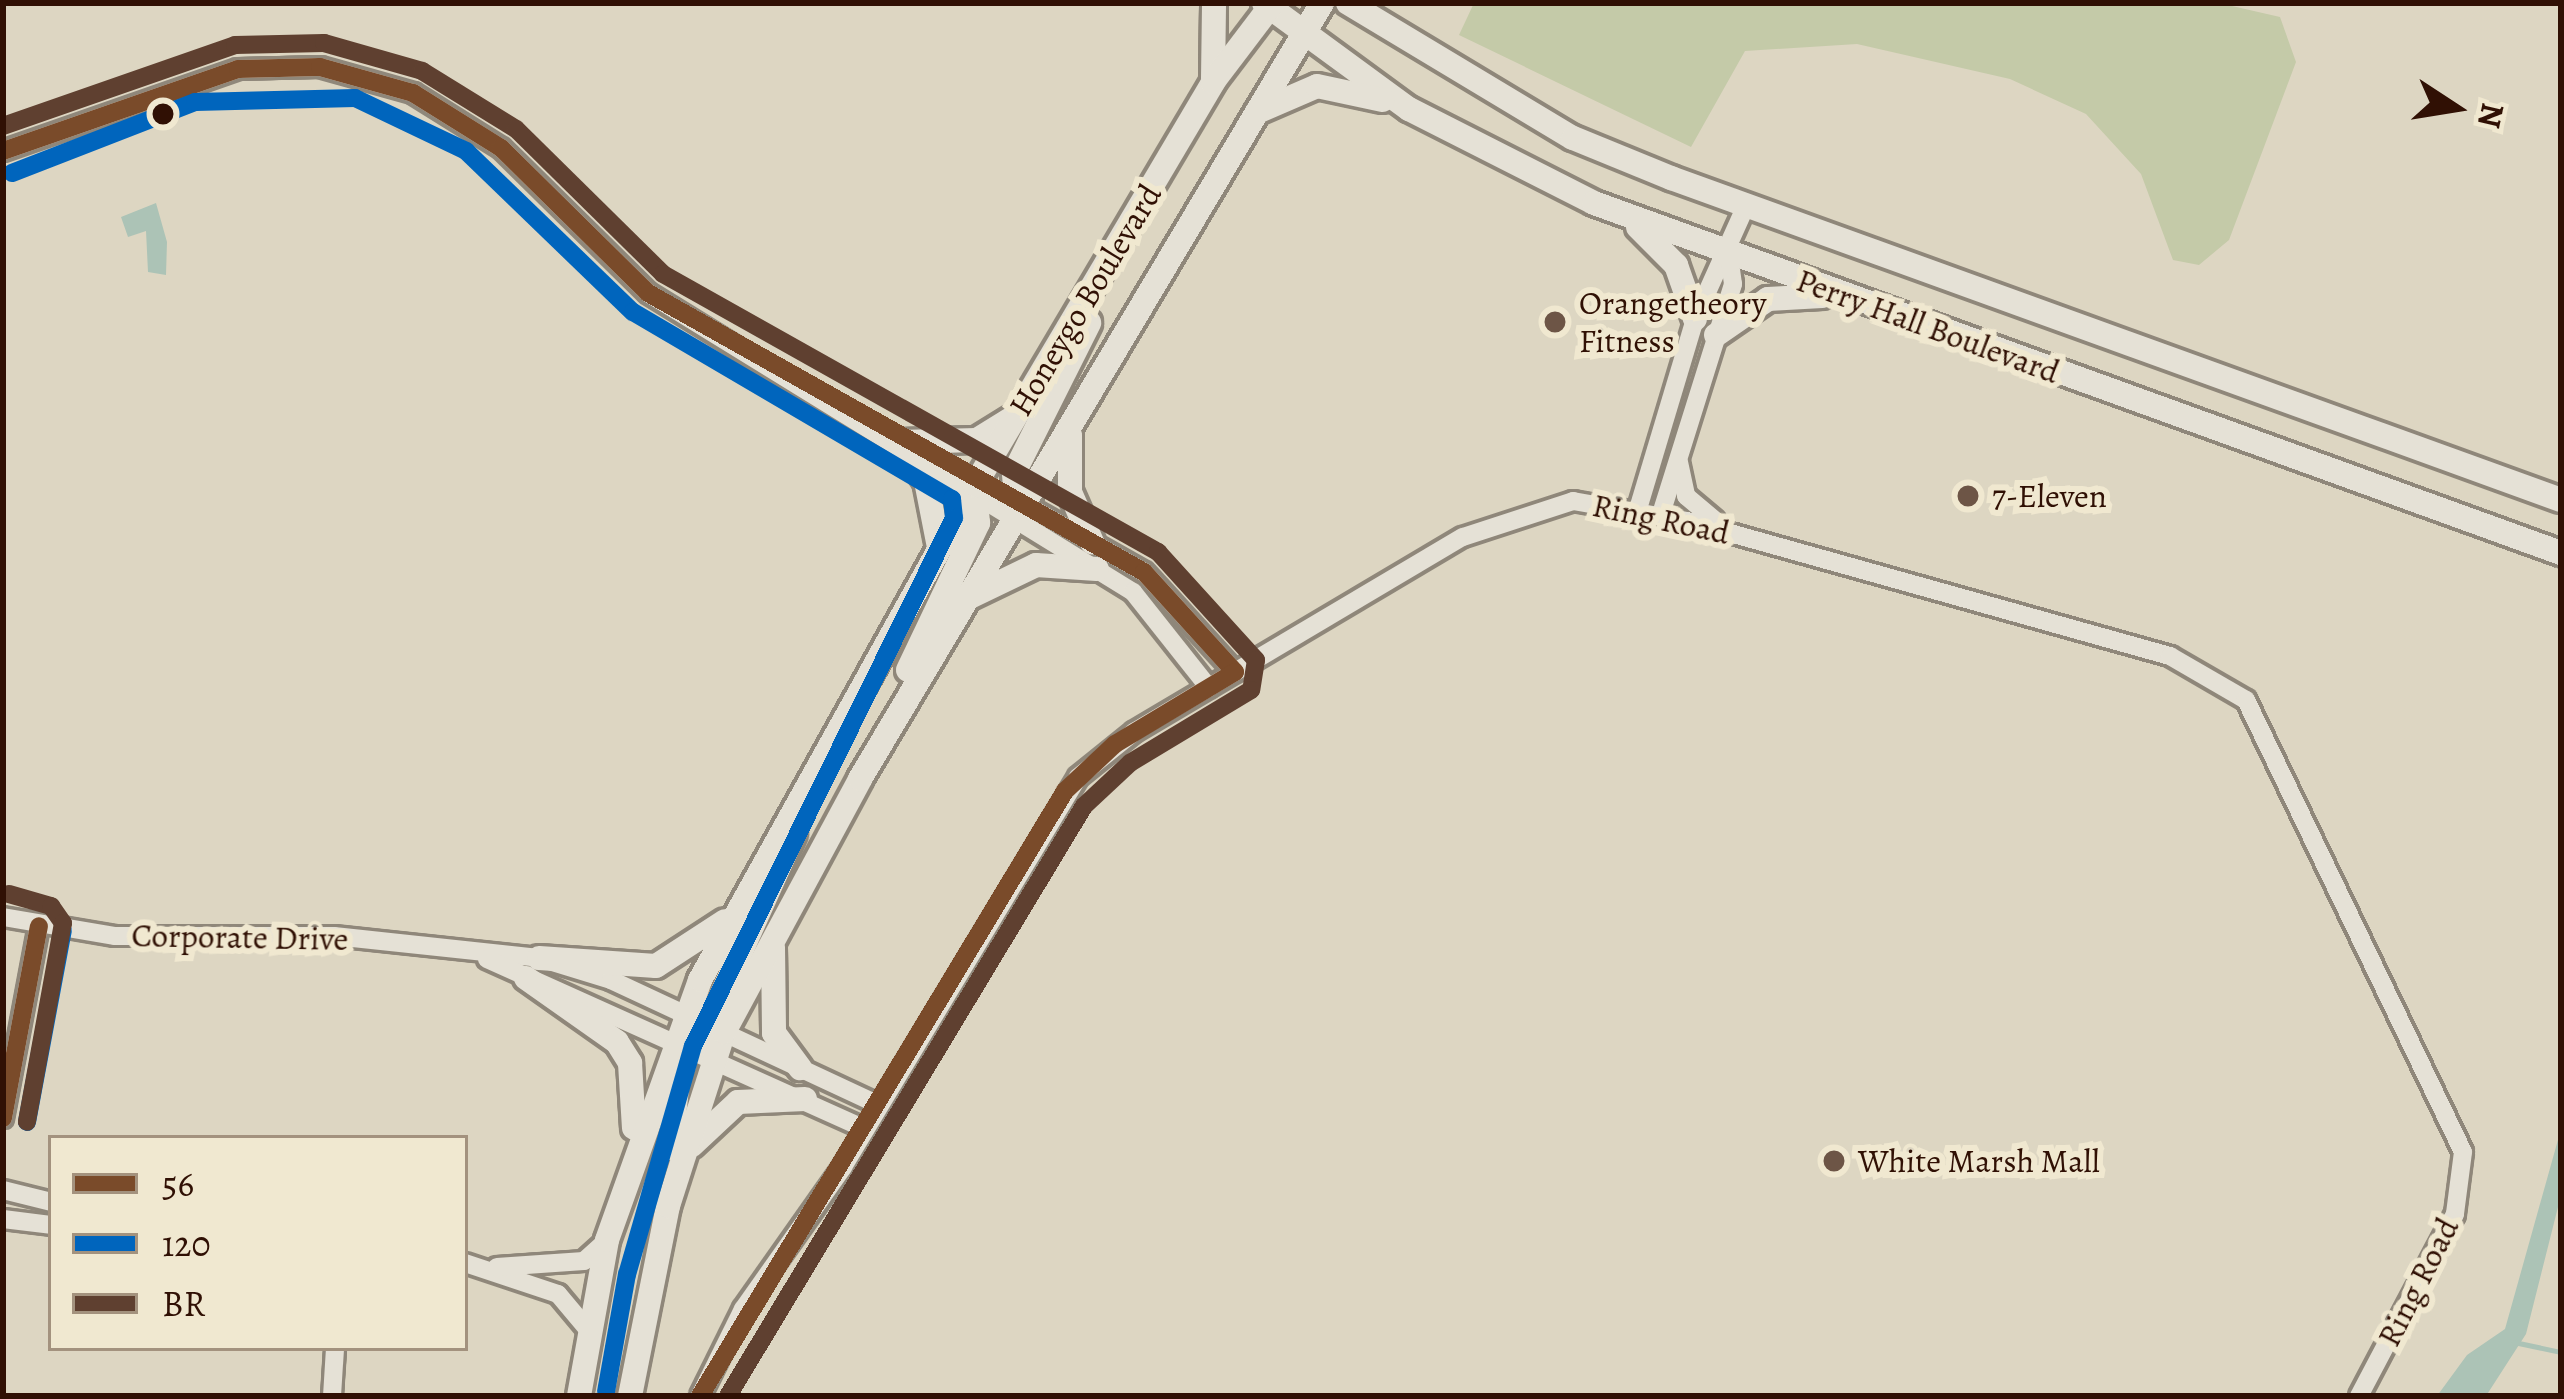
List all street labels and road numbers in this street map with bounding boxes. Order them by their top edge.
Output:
street label: Honeygo Boulevard [1000,177,1170,423]
street label: Perry Hall Boulevard [1791,260,2065,392]
street label: Ring Road [1589,485,1733,553]
street label: Corporate Drive [131,915,349,959]
street label: Ring Road [2369,1211,2467,1353]

